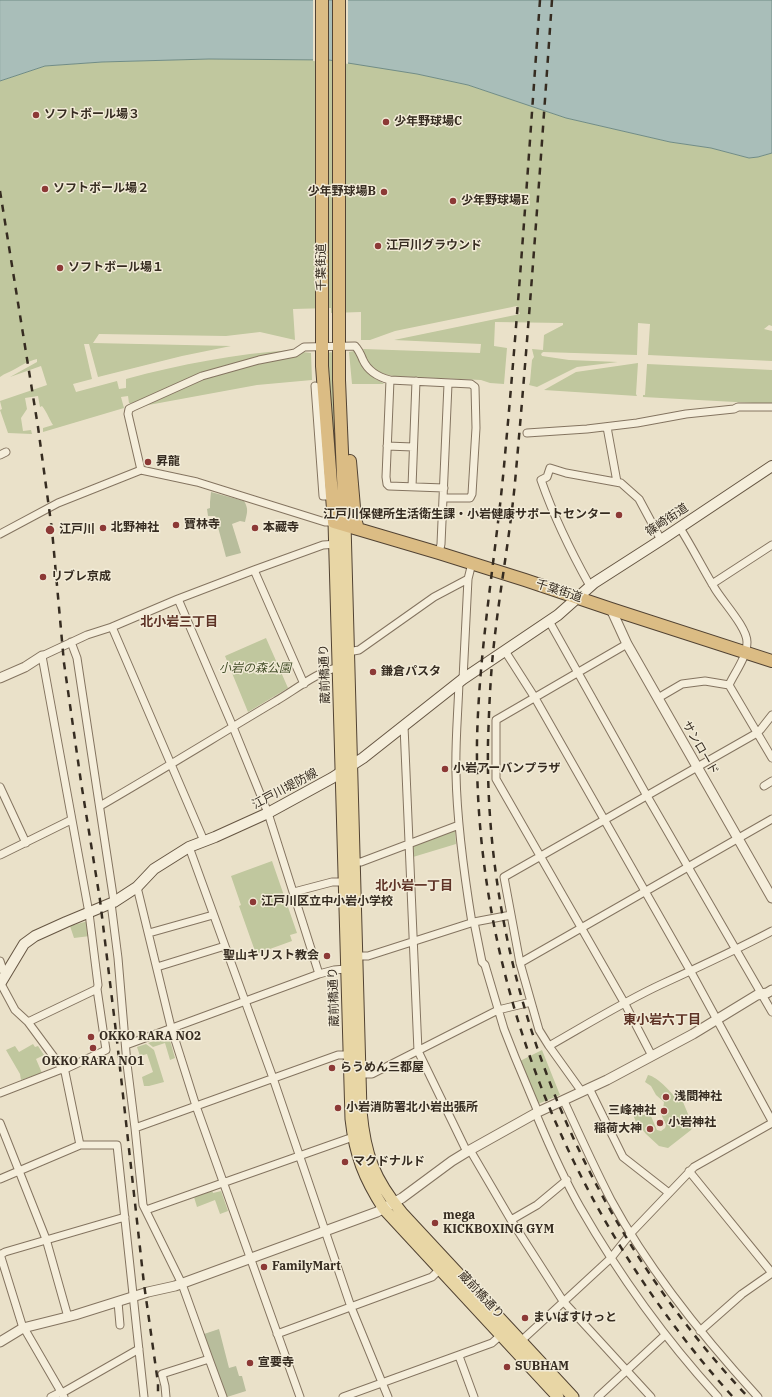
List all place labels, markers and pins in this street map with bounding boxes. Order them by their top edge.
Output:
place label: ソフトボール場３ [44,108,140,122]
marker: ソフトボール場３ [31,110,41,120]
place label: 少年野球場C [394,115,462,129]
marker: 少年野球場C [381,117,391,127]
place label: ソフトボール場２ [53,182,149,196]
marker: ソフトボール場２ [40,184,50,194]
place label: 少年野球場B [308,185,376,199]
marker: 少年野球場B [379,187,389,197]
place label: 少年野球場E [461,194,529,208]
marker: 少年野球場E [448,196,458,206]
place label: 江戸川グラウンド [386,239,482,253]
marker: 江戸川グラウンド [373,241,383,251]
place label: ソフトボール場１ [68,261,164,275]
marker: ソフトボール場１ [55,263,65,273]
place label: 昇龍 [156,455,180,469]
marker: 昇龍 [143,457,153,467]
place label: 江戸川保健所生活衛生課・小岩健康サポートセンター [323,508,611,522]
marker: 江戸川保健所生活衛生課・小岩健康サポートセンター [614,510,624,520]
place label: 寶林寺 [184,518,220,532]
marker: 寶林寺 [171,520,181,530]
place label: 北野神社 [111,521,159,535]
place label: 本藏寺 [263,521,299,535]
place label: 江戸川 [59,523,95,537]
marker: 北野神社 [98,523,108,533]
marker: 本藏寺 [250,523,260,533]
marker: 江戸川 [44,524,56,536]
place label: リブレ京成 [51,570,111,584]
marker: リブレ京成 [38,572,48,582]
place label: 鎌倉パスタ [381,665,441,679]
marker: 鎌倉パスタ [368,667,378,677]
place label: 小岩アーバンプラザ [453,762,560,776]
marker: 小岩アーバンプラザ [440,764,450,774]
place label: 江戸川区立中小岩小学校 [261,895,393,909]
marker: 江戸川区立中小岩小学校 [248,897,258,907]
place label: 聖山キリスト教会 [223,949,319,963]
marker: 聖山キリスト教会 [322,951,332,961]
place label: OKKO RARA NO2 [99,1030,201,1044]
marker: OKKO RARA NO2 [86,1032,96,1042]
marker: OKKO RARA NO1 [88,1043,98,1053]
place label: OKKO RARA NO1 [42,1055,144,1069]
place label: らうめん三都屋 [340,1061,424,1075]
marker: らうめん三都屋 [327,1063,337,1073]
place label: 浅間神社 [674,1090,722,1104]
marker: 浅間神社 [661,1092,671,1102]
place label: 小岩消防署北小岩出張所 [346,1101,478,1115]
marker: 小岩消防署北小岩出張所 [333,1103,343,1113]
place label: 三峰神社 [608,1104,656,1118]
marker: 三峰神社 [659,1106,669,1116]
place label: 小岩神社 [668,1116,716,1130]
marker: 小岩神社 [655,1118,665,1128]
place label: 稲荷大神 [594,1122,642,1136]
marker: 稲荷大神 [645,1124,655,1134]
place label: マクドナルド [353,1155,425,1169]
marker: マクドナルド [340,1157,350,1167]
place label: mega KICKBOXING GYM [443,1209,554,1237]
marker: mega KICKBOXING GYM [430,1218,440,1228]
place label: FamilyMart [272,1260,341,1274]
marker: FamilyMart [259,1262,269,1272]
place label: まいばすけっと [533,1311,617,1325]
marker: まいばすけっと [520,1313,530,1323]
place label: 宣要寺 [258,1356,294,1370]
marker: 宣要寺 [245,1358,255,1368]
place label: SUBHAM [515,1360,569,1374]
marker: SUBHAM [502,1362,512,1372]

